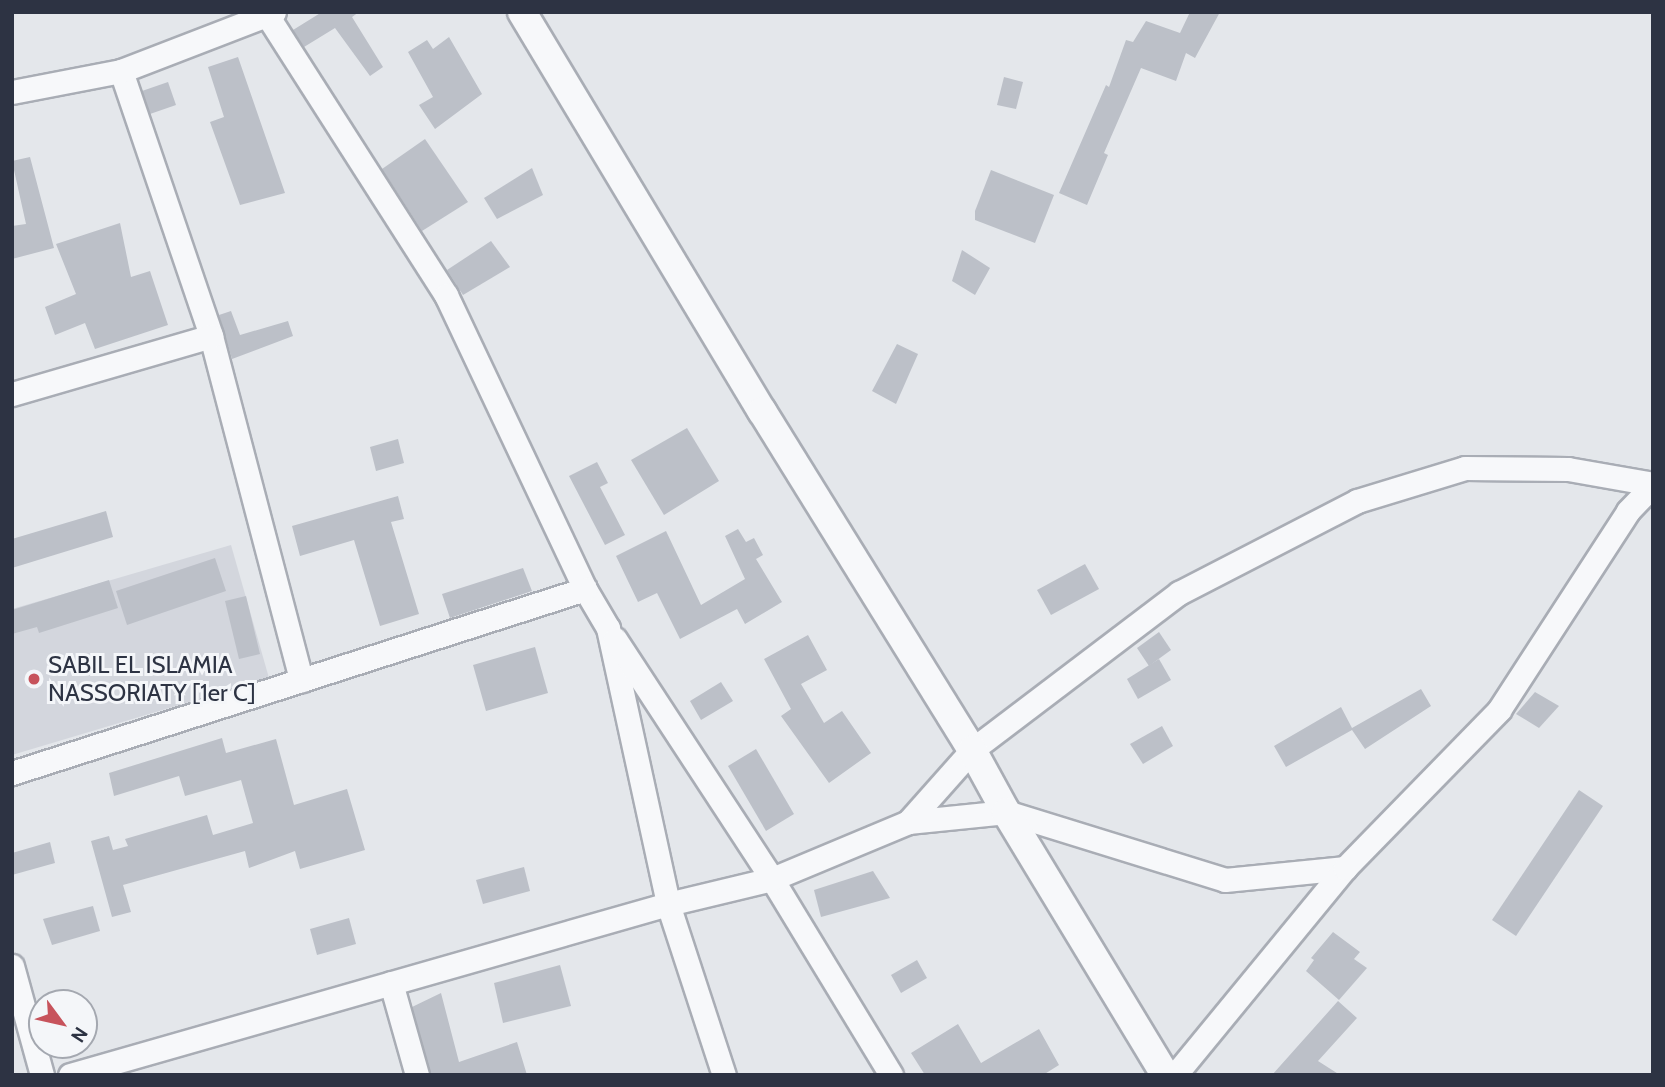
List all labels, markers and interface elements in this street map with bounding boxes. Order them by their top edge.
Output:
place label: SABIL EL ISLAMIA NASSORIATY [1er C] [48,651,256,707]
marker: SABIL EL ISLAMIA NASSORIATY [1er C] [26,671,42,687]
north arrow [28,989,98,1059]
text: N [66,1023,93,1047]

